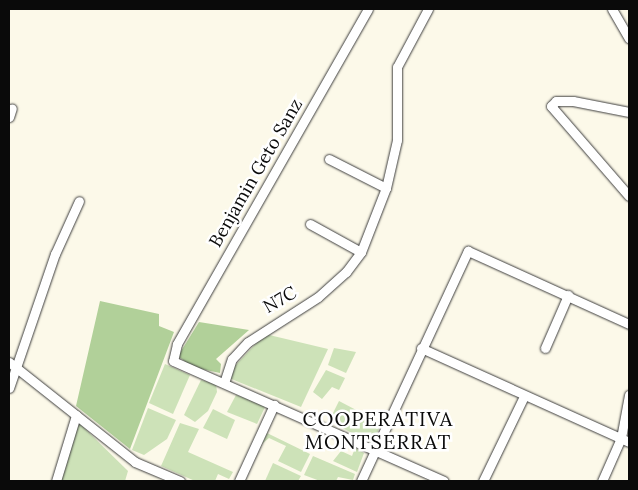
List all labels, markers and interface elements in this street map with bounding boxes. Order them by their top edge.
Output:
street label: Benjamin Geto Sanz [205,95,307,251]
street label: N7C [260,282,300,318]
district label: COOPERATIVA MONTSERRAT [301,407,455,454]

